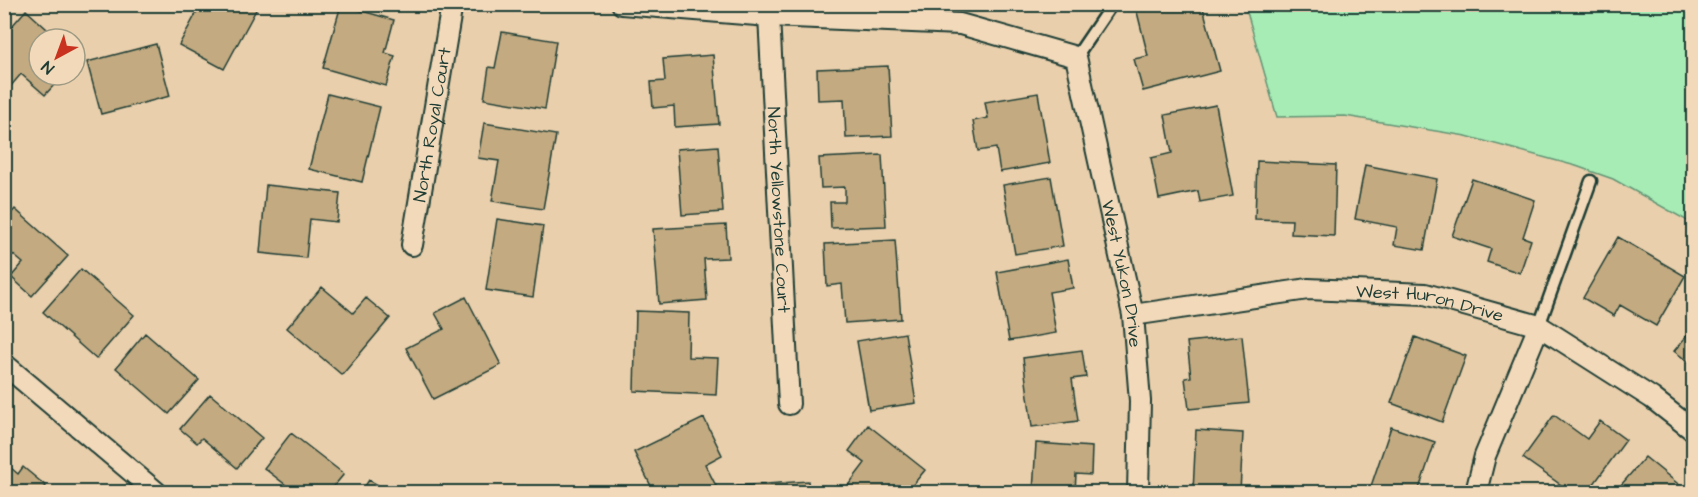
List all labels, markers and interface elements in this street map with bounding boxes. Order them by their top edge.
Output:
north arrow [27,27,87,87]
street label: North Royal Court [407,45,458,204]
text: N [37,56,59,79]
street label: North Yellowstone Court [761,106,796,314]
street label: West Yukon Drive [1095,198,1148,349]
street label: West Huron Drive [1355,279,1506,328]

